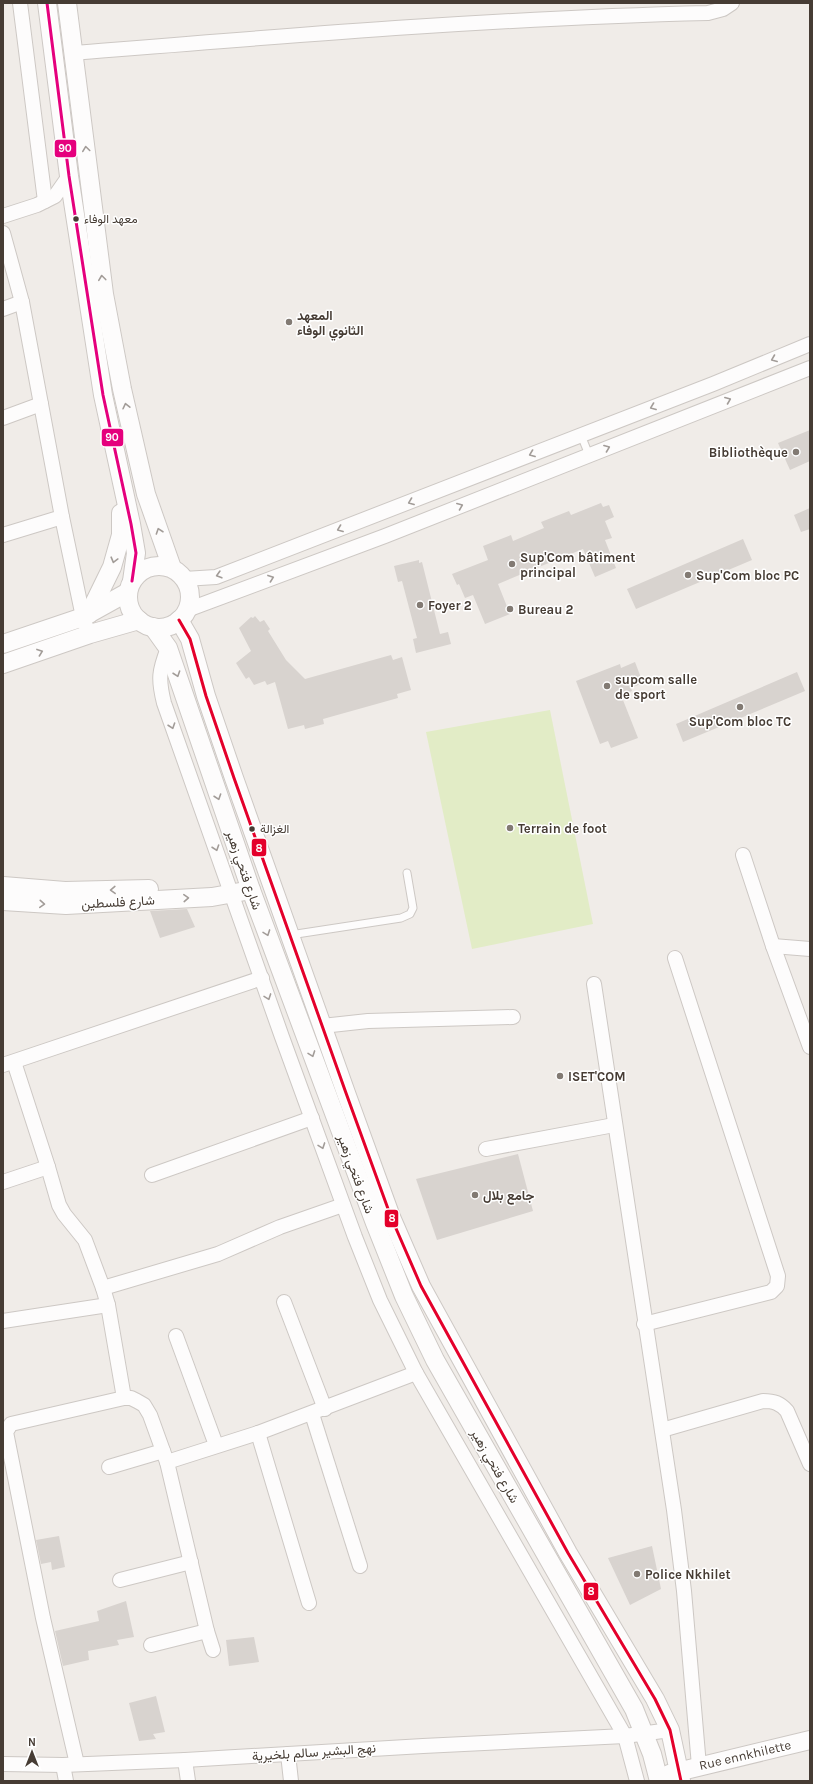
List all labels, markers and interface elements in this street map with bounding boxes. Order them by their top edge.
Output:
line badge: 90 [54,139,77,158]
text: 90 [58,142,72,155]
one-way arrow [82,146,91,152]
place label: معهد الوفاء [84,212,138,227]
marker: معهد الوفاء [71,214,81,224]
one-way arrow [98,275,107,281]
place label: المعهد الثانوي الوفاء [297,308,364,341]
marker: المعهد الثانوي الوفاء [284,317,294,327]
one-way arrow [770,354,777,362]
one-way arrow [725,397,732,405]
one-way arrow [650,402,658,410]
one-way arrow [122,403,130,409]
line badge: 90 [101,428,124,447]
text: 90 [105,431,119,444]
one-way arrow [604,444,611,452]
place label: Bibliothèque [709,445,788,461]
marker: Bibliothèque [791,447,801,457]
one-way arrow [529,450,536,458]
one-way arrow [408,497,415,505]
one-way arrow [456,503,464,511]
one-way arrow [337,524,344,532]
one-way arrow [155,528,164,535]
place label: Sup'Com bâtiment principal [520,550,635,580]
one-way arrow [110,557,119,564]
marker: Sup'Com bâtiment principal [507,559,517,569]
place label: Sup'Com bloc PC [696,568,799,583]
one-way arrow [216,570,223,579]
marker: Sup'Com bloc PC [683,570,693,580]
one-way arrow [268,574,275,582]
place label: Foyer 2 [428,598,472,613]
marker: Foyer 2 [415,600,425,610]
place label: Bureau 2 [518,602,574,617]
marker: Bureau 2 [505,604,515,614]
one-way arrow [36,648,43,656]
one-way arrow [172,670,181,677]
place label: supcom salle de sport [615,672,697,702]
marker: supcom salle de sport [602,681,612,691]
marker: Sup'Com bloc TC [735,702,745,712]
place label: Sup'Com bloc TC [689,714,791,729]
one-way arrow [168,722,176,729]
one-way arrow [214,793,222,800]
place label: Terrain de foot [518,821,607,836]
place label: الغزالة [260,822,289,837]
marker: Terrain de foot [505,823,515,833]
marker: الغزالة [247,824,257,834]
street label: شارع فتحي زهير [220,827,265,913]
line badge: 8 [251,838,267,857]
text: 8 [255,842,263,855]
one-way arrow [211,845,219,852]
one-way arrow [110,885,116,894]
street label: شارع فلسطين [81,893,155,913]
one-way arrow [183,894,189,903]
one-way arrow [39,899,45,908]
one-way arrow [262,929,270,936]
one-way arrow [264,993,272,1000]
one-way arrow [307,1051,315,1058]
place label: ISET'COM [568,1069,626,1084]
marker: ISET'COM [555,1071,565,1081]
street label: شارع فتحي زهير [332,1132,377,1217]
one-way arrow [317,1142,326,1149]
place label: جامع بلال [483,1188,534,1205]
marker: جامع بلال [470,1190,480,1200]
line badge: 8 [384,1209,399,1228]
text: 8 [388,1212,396,1225]
street label: شارع فتحي زهير [465,1425,522,1507]
place label: Police Nkhilet [645,1567,731,1582]
marker: Police Nkhilet [632,1569,642,1579]
line badge: 8 [583,1582,599,1601]
text: 8 [587,1585,595,1598]
north arrow [12,1732,52,1772]
text: N [28,1736,36,1749]
street label: Rue ennkhilette [698,1737,793,1773]
street label: نهج البشير سالم بلخيرية [251,1740,377,1766]

